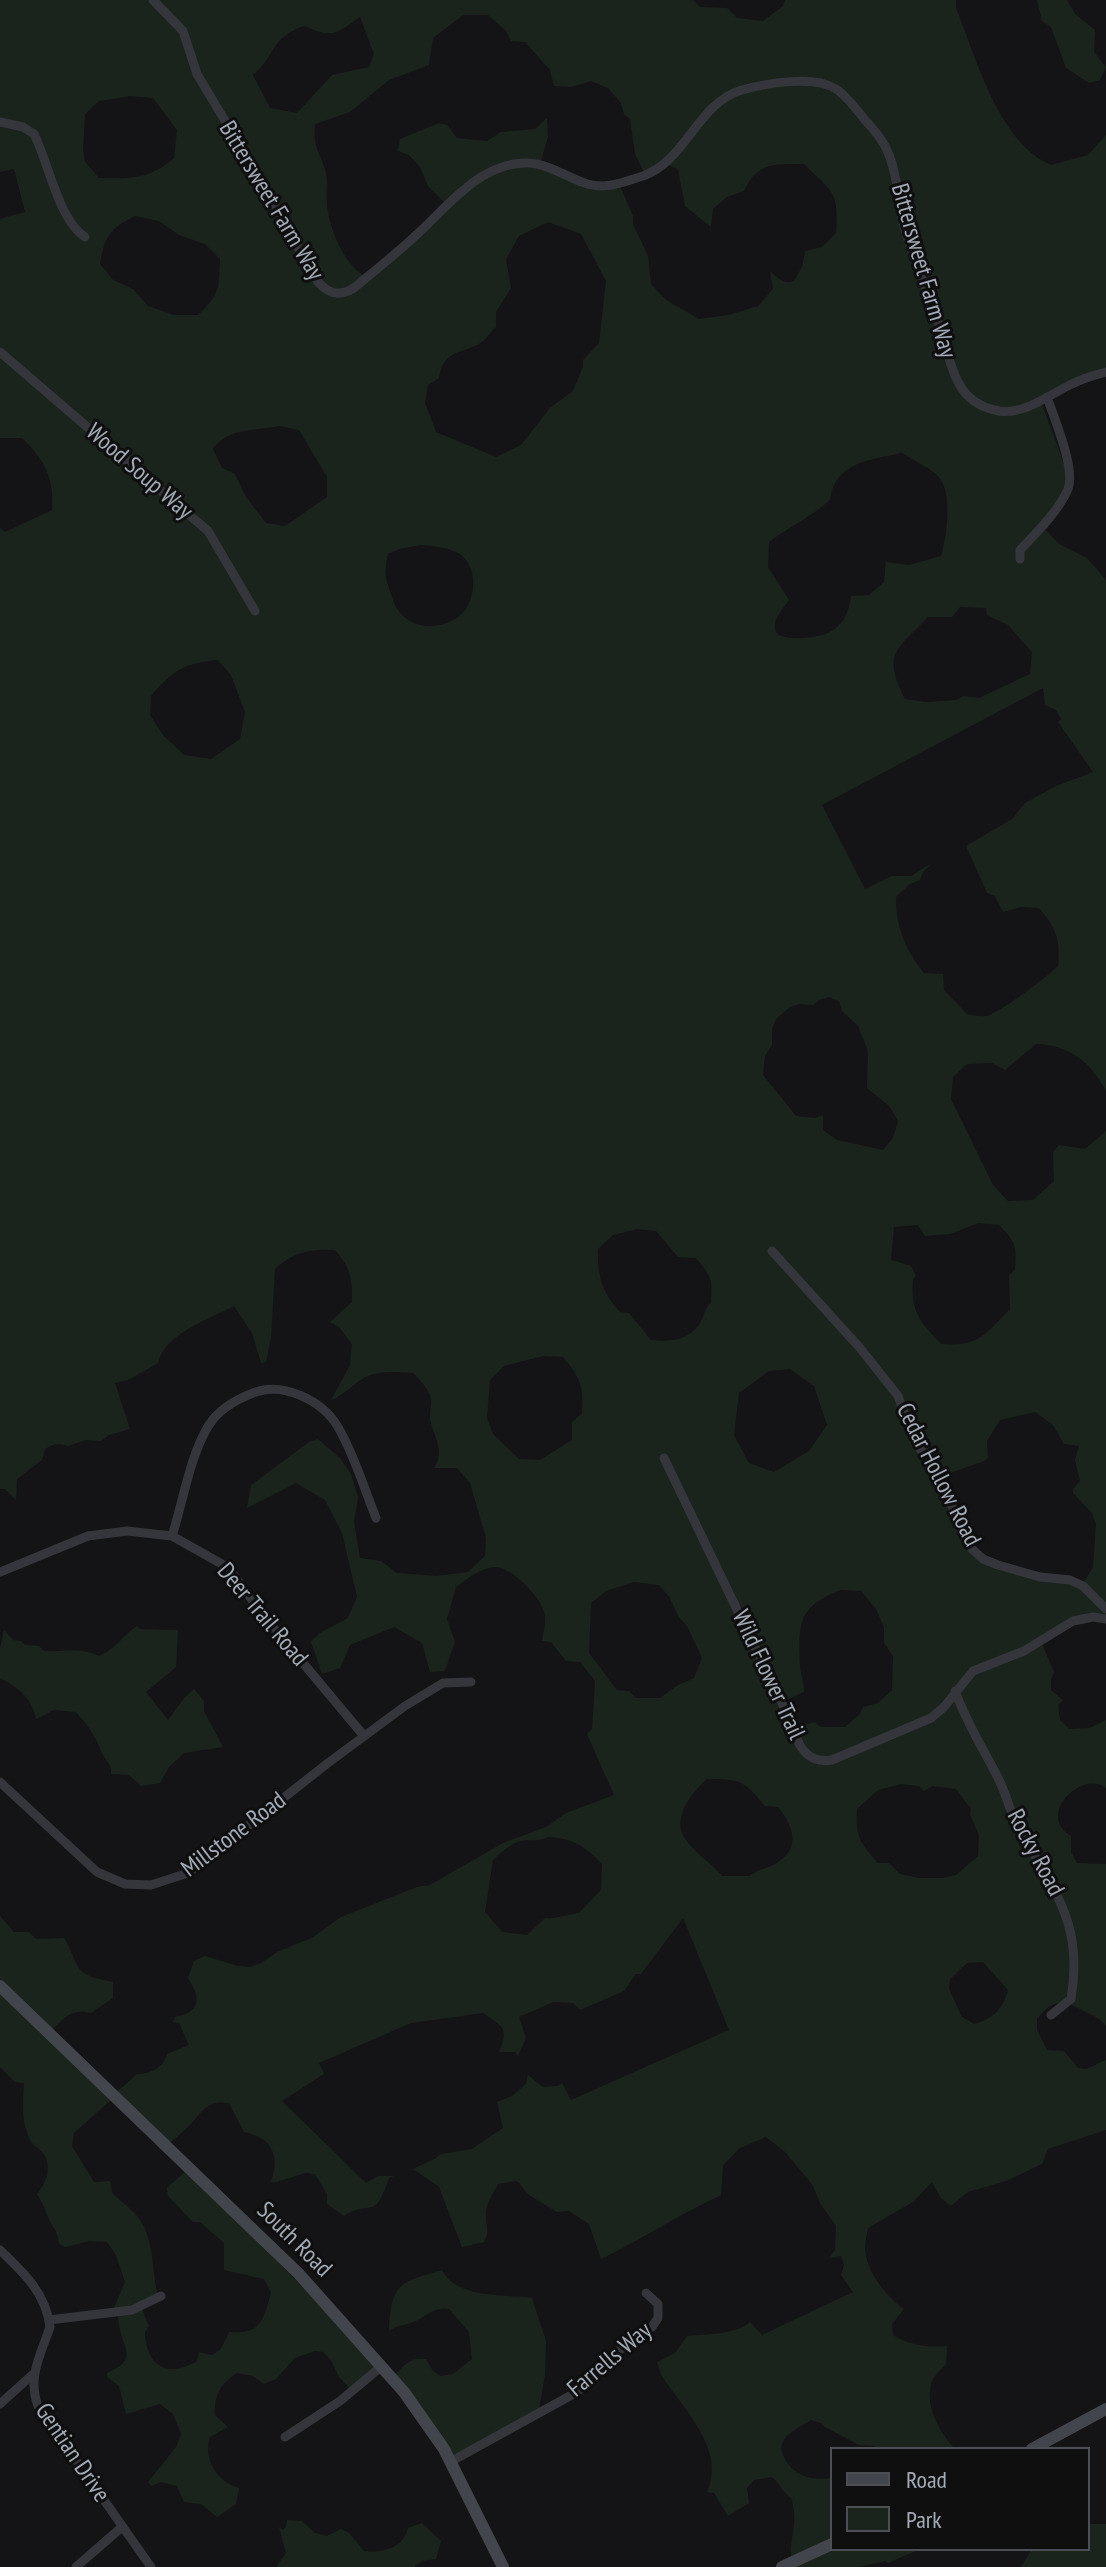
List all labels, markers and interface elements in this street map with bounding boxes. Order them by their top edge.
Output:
street label: Bittersweet Farm Way [212,116,330,286]
street label: Bittersweet Farm Way [884,180,962,362]
street label: Wood Soup Way [80,418,198,526]
street label: Cedar Hollow Road [890,1399,986,1551]
street label: Deer Trail Road [211,1558,313,1672]
street label: Wild Flower Trail [726,1606,810,1744]
street label: Millstone Road [176,1786,292,1884]
street label: Rocky Road [1000,1805,1070,1901]
street label: South Road [250,2196,338,2284]
street label: Farrells Way [562,2317,658,2403]
street label: Gentian Drive [28,2398,116,2508]
legend [830,2447,1090,2551]
text: Road [906,2464,947,2495]
text: Park [906,2504,942,2535]

